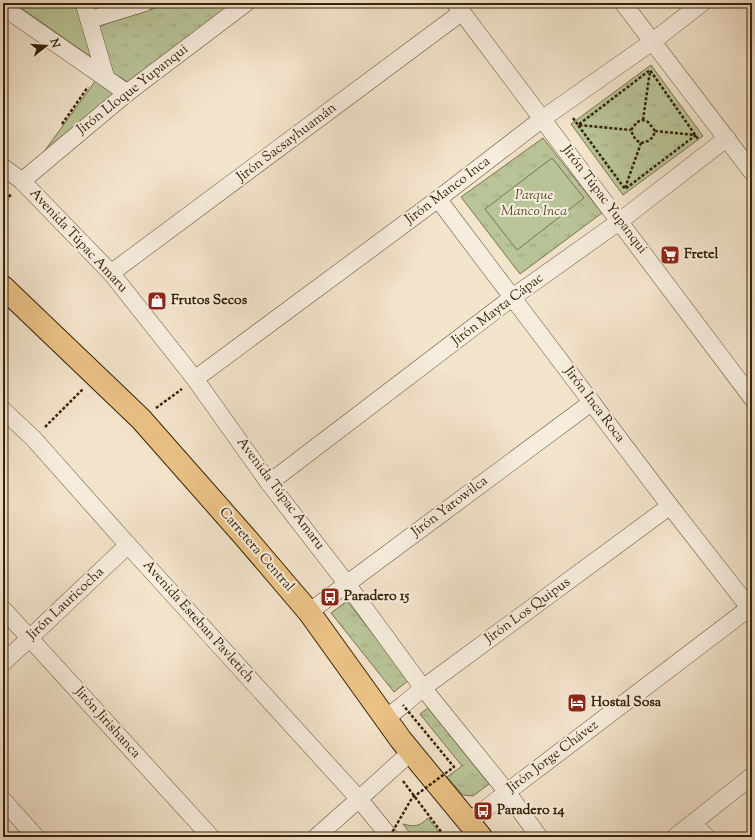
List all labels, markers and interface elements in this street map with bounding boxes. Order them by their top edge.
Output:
north arrow [26,26,66,66]
text: N [45,36,64,50]
street label: Jirón Lloque Yupanqui [72,40,193,140]
street label: Jirón Sacsayhuamán [232,99,341,188]
street label: Jirón Túpac Yupanqui [556,141,652,258]
street label: Jirón Manco Inca [400,152,495,230]
street label: Avenida Túpac Amaru [24,184,132,298]
park label: Parque Manco Inca [501,186,567,222]
supermarket icon: Fretel [659,244,681,266]
place label: Fretel [684,245,718,265]
street label: Jirón Mayta Cápac [447,269,548,352]
shop icon: Frutos Secos [146,290,168,312]
place label: Frutos Secos [171,291,248,311]
street label: Jirón Inca Roca [558,362,630,448]
street label: Avenida Túpac Amaru [231,434,329,554]
street label: Jirón Yarowilca [407,471,493,543]
street label: Carretera Central [214,503,298,597]
street label: Avenida Esteban Pavletich [137,556,259,688]
street label: Jirón Lauricocha [22,563,109,646]
street label: Jirón Los Quipus [480,573,575,650]
bus stop icon: Paradero 15 [319,586,341,608]
place label: Paradero 15 [344,587,409,607]
street label: Jirón Jirishanca [69,682,145,764]
hotel icon: Hostal Sosa [566,692,588,714]
place label: Hostal Sosa [591,693,662,713]
street label: Jirón Jorge Chávez [502,716,603,799]
bus stop icon: Paradero 14 [472,800,494,822]
place label: Paradero 14 [497,801,564,821]

